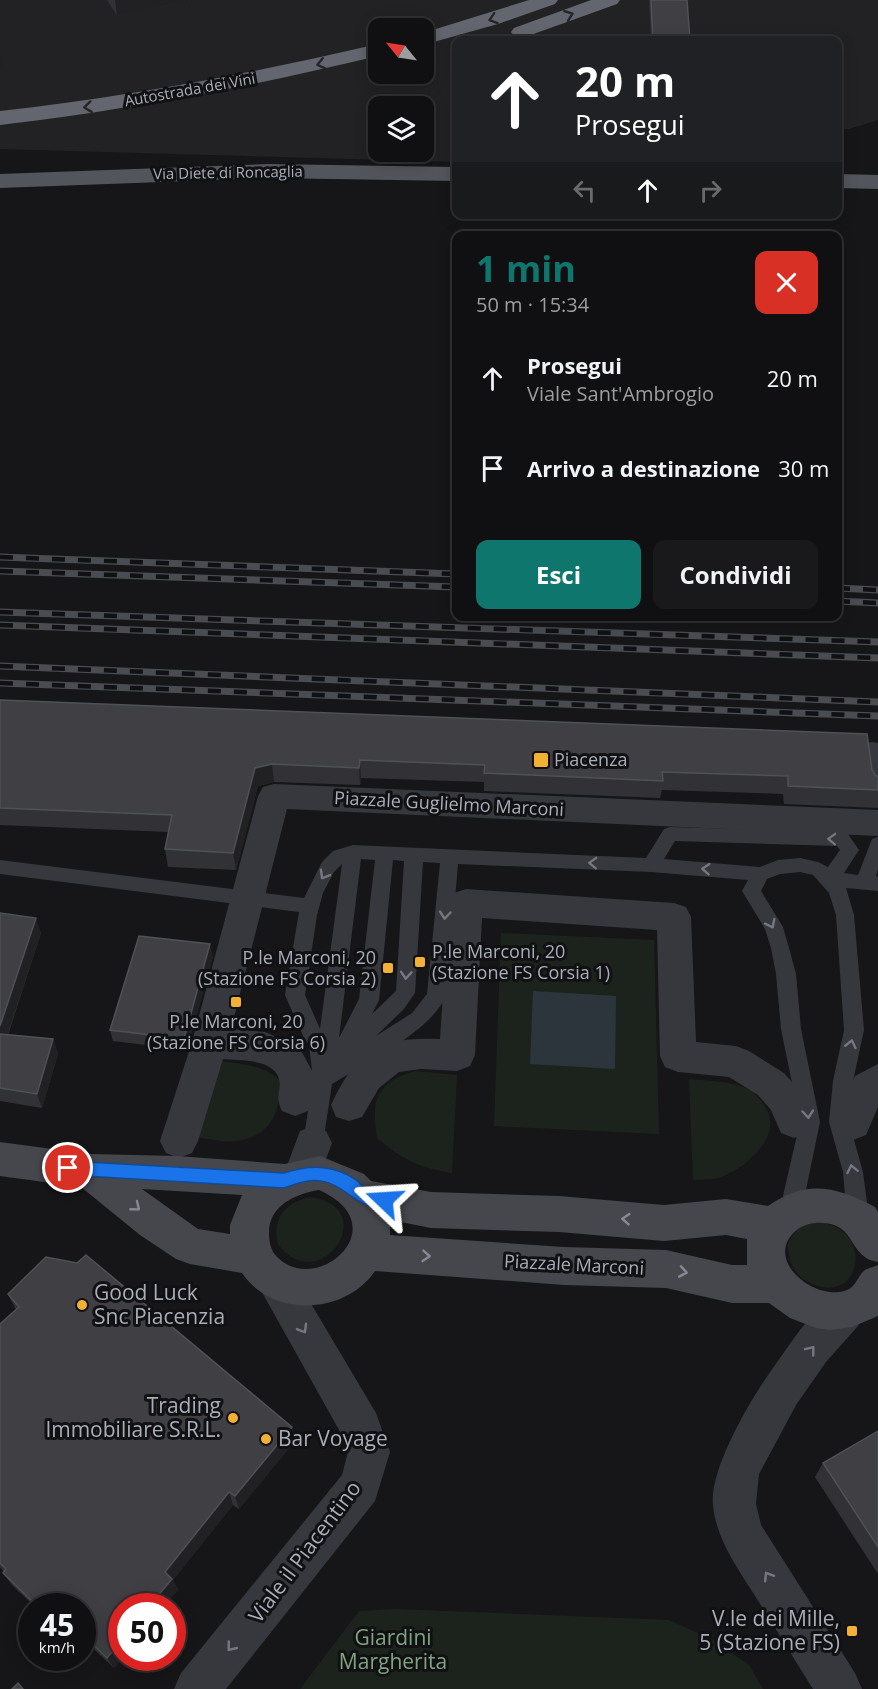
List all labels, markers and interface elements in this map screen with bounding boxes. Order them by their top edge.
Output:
one-way arrow [563,10,574,23]
one-way arrow [488,12,499,24]
north arrow [368,18,434,84]
map controls [368,18,434,162]
text: 20 m [575,52,675,109]
one-way arrow [316,57,326,70]
icon: ahead [476,60,554,138]
street label: Autostrada dei Vini [123,68,257,110]
button: layers [368,96,434,162]
one-way arrow [84,100,93,112]
text: Prosegui [575,106,685,143]
street label: Via Diete di Roncaglia [153,161,303,183]
icon: left [568,174,601,207]
icon: ahead [631,174,664,207]
icon: right [694,174,727,207]
text: 1 min [476,244,576,293]
button: close [755,251,818,314]
text: 50 m · 15:34 [476,291,589,318]
text: Prosegui [527,350,622,380]
icon: ahead [476,362,509,395]
text: 20 m [767,363,818,393]
text: Viale Sant'Ambrogio [527,380,714,407]
icon: arrive [476,452,509,485]
text: Arrivo a destinazione [527,453,760,483]
text: 30 m [778,453,829,483]
button: Esci [476,540,641,609]
button: Condividi [653,540,818,609]
place label: Piacenza [554,747,628,771]
marker: Piacenza [532,751,550,769]
street label: Piazzale Guglielmo Marconi [334,785,565,821]
one-way arrow [827,833,836,845]
one-way arrow [588,857,597,870]
one-way arrow [702,863,711,876]
one-way arrow [319,869,331,879]
one-way arrow [439,910,452,919]
one-way arrow [764,917,775,928]
place label: P.le Marconi, 20 (Stazione FS Corsia 1) [432,939,610,984]
place label: P.le Marconi, 20 (Stazione FS Corsia 2) [198,945,376,990]
marker: P.le Marconi, 20 (Stazione FS Corsia 1) [413,955,427,969]
marker: P.le Marconi, 20 (Stazione FS Corsia 2) [381,961,395,975]
one-way arrow [400,971,413,980]
marker: P.le Marconi, 20 (Stazione FS Corsia 6) [229,995,243,1009]
place label: P.le Marconi, 20 (Stazione FS Corsia 6) [147,1009,325,1054]
one-way arrow [844,1039,857,1049]
one-way arrow [801,1109,814,1119]
pin [42,1142,93,1193]
icon: arrive [51,1151,84,1184]
one-way arrow [846,1165,859,1175]
position arrow [352,1168,416,1232]
one-way arrow [129,1200,140,1211]
one-way arrow [621,1213,630,1226]
street label: Piazzale Marconi [503,1248,645,1280]
one-way arrow [421,1250,430,1263]
one-way arrow [678,1265,688,1278]
place label: Good Luck Snc Piacenzia [94,1278,225,1330]
marker: Good Luck Snc Piacenzia [75,1298,89,1312]
one-way arrow [296,1323,307,1333]
one-way arrow [803,1346,814,1357]
place label: Trading Immobiliare S.R.L. [45,1391,221,1443]
marker: Trading Immobiliare S.R.L. [226,1411,240,1425]
place label: Bar Voyage [278,1424,388,1452]
marker: Bar Voyage [259,1432,273,1446]
street label: Viale il Piacentino [242,1475,367,1628]
one-way arrow [764,1572,775,1583]
speed limit sign: 50 [108,1593,186,1671]
text: 45 [40,1604,74,1645]
place label: V.le dei Mille, 5 (Stazione FS) [699,1604,840,1656]
park label: Giardini Margherita [339,1623,447,1675]
marker: V.le dei Mille, 5 (Stazione FS) [845,1624,859,1638]
text: km/h [39,1637,75,1657]
one-way arrow [227,1641,238,1652]

